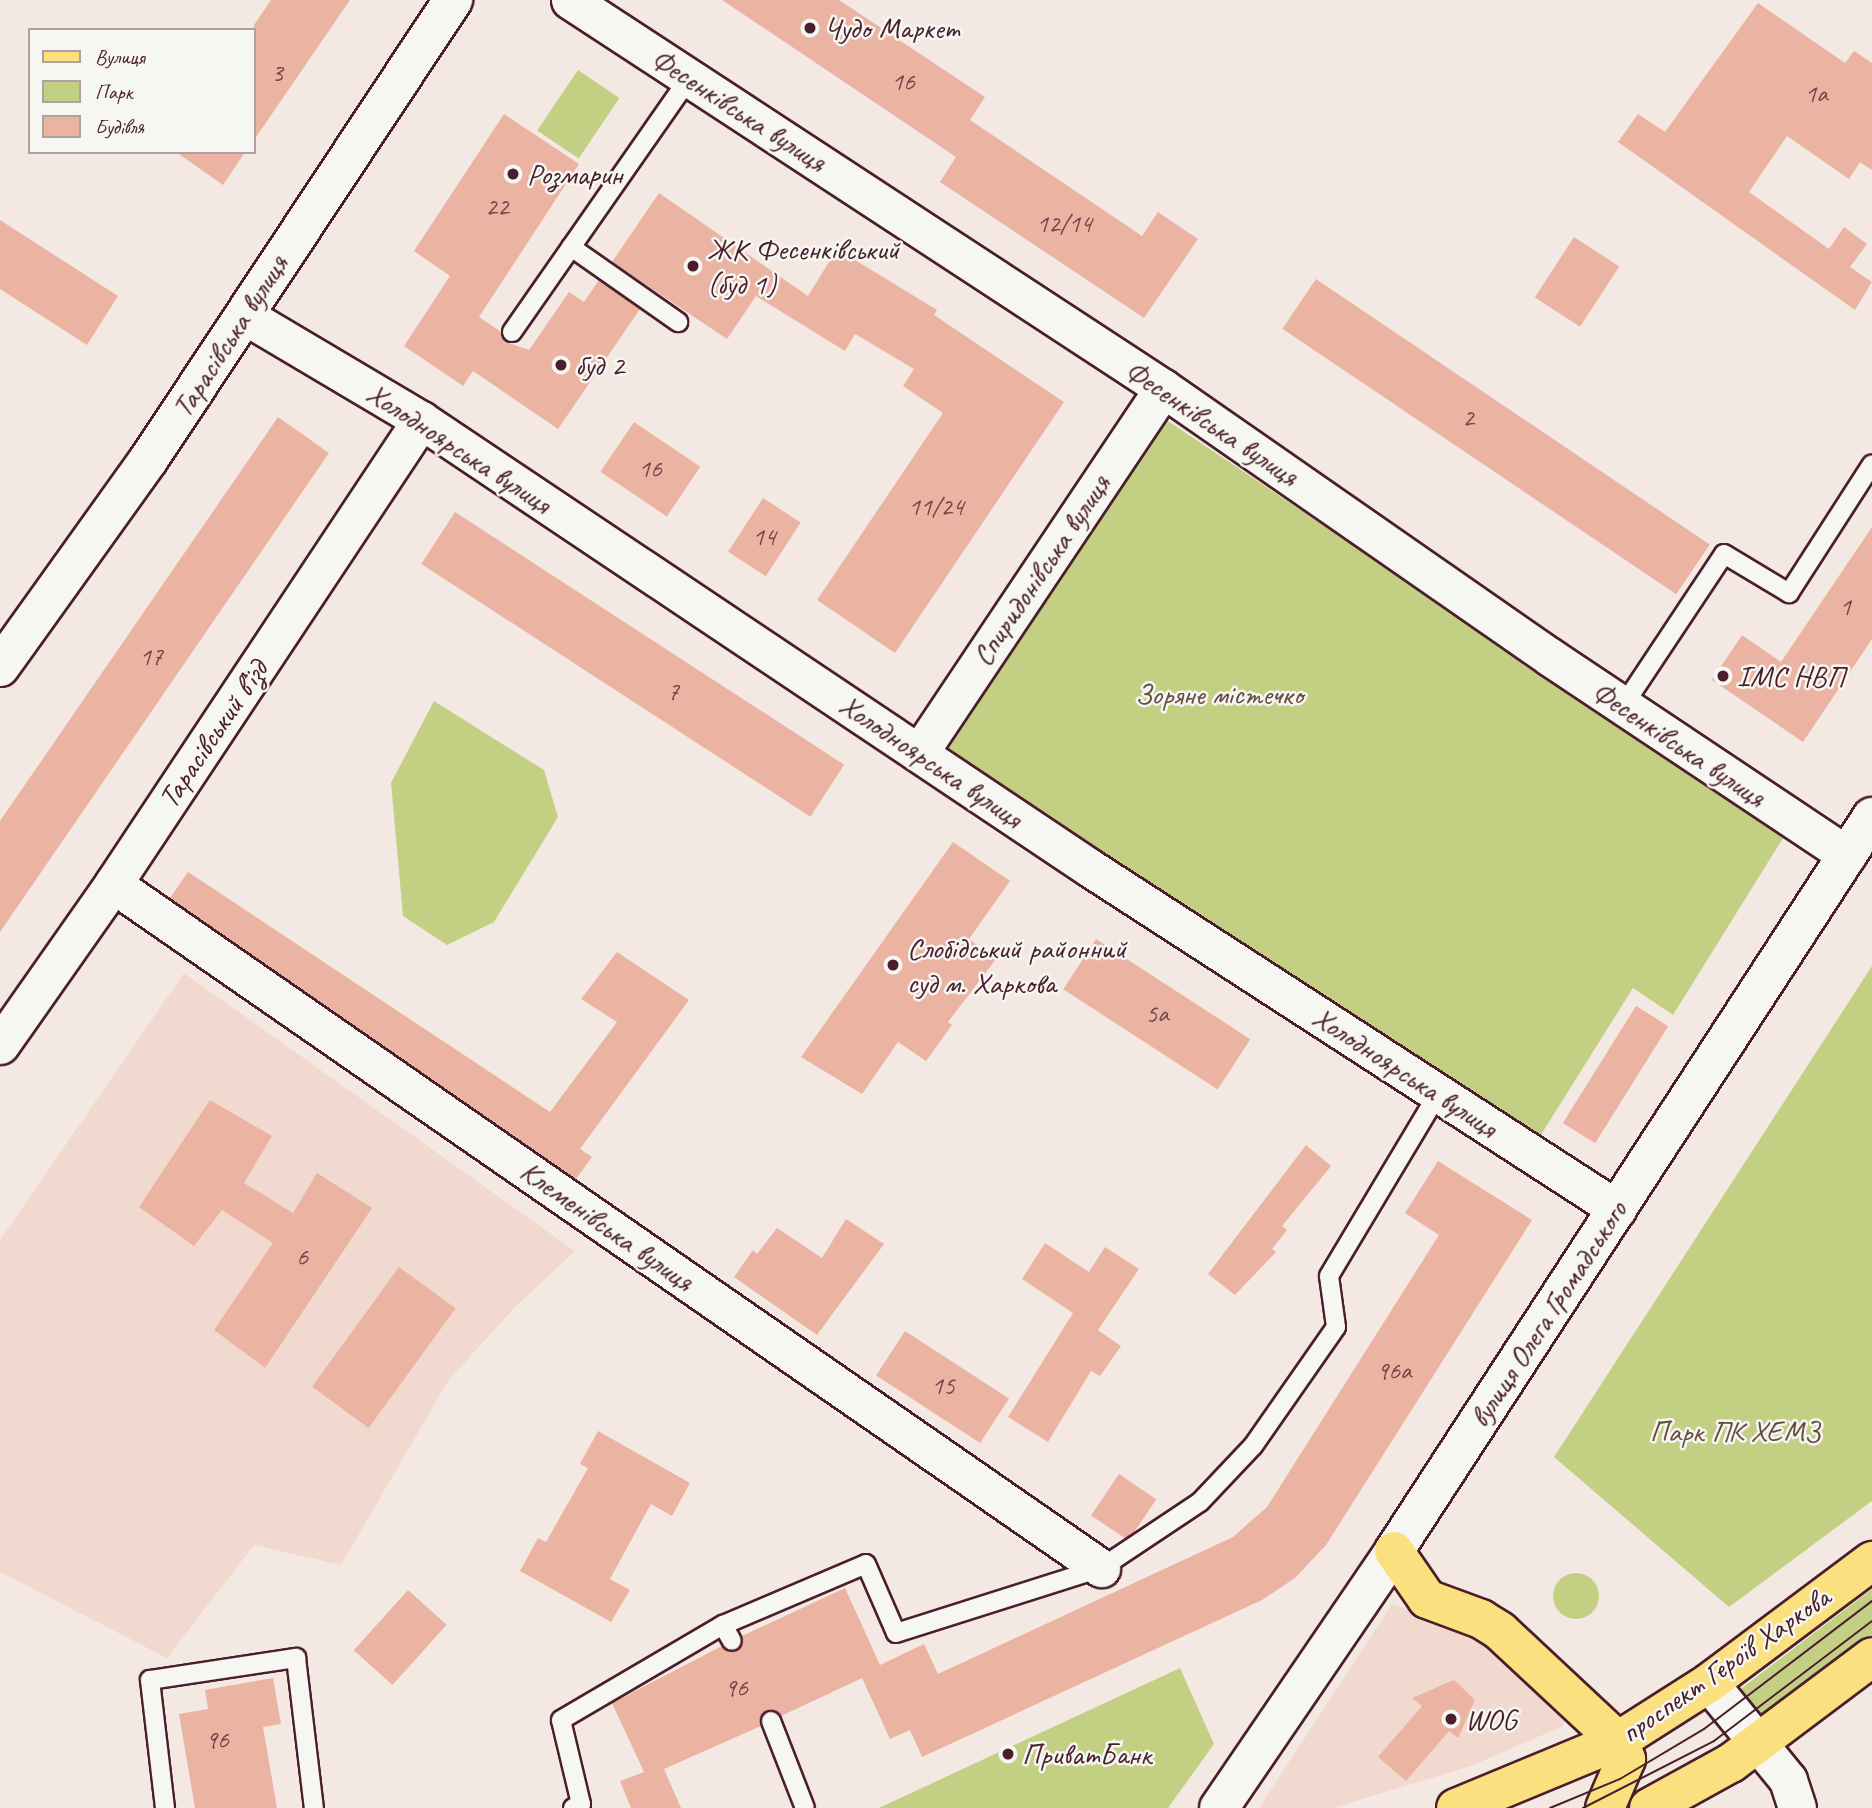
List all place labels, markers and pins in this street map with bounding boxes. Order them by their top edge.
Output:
place label: Чудо Маркет [824,10,961,46]
marker: Чудо Маркет [802,20,818,36]
place label: Розмарин [527,156,623,192]
marker: Розмарин [505,166,521,182]
place label: ЖК Фесенківський (буд 1) [707,231,896,302]
marker: ЖК Фесенківський (буд 1) [685,258,701,274]
place label: буд 2 [575,347,624,383]
marker: буд 2 [553,357,569,373]
place label: ІМС НВП [1737,658,1842,694]
marker: ІМС НВП [1715,668,1731,684]
place label: Слобідський районний суд м. Харкова [907,930,1126,1000]
marker: Слобідський районний суд м. Харкова [885,957,901,973]
place label: WOG [1465,1701,1516,1737]
marker: WOG [1443,1711,1459,1727]
place label: ПриватБанк [1022,1736,1151,1772]
marker: ПриватБанк [1000,1746,1016,1762]

